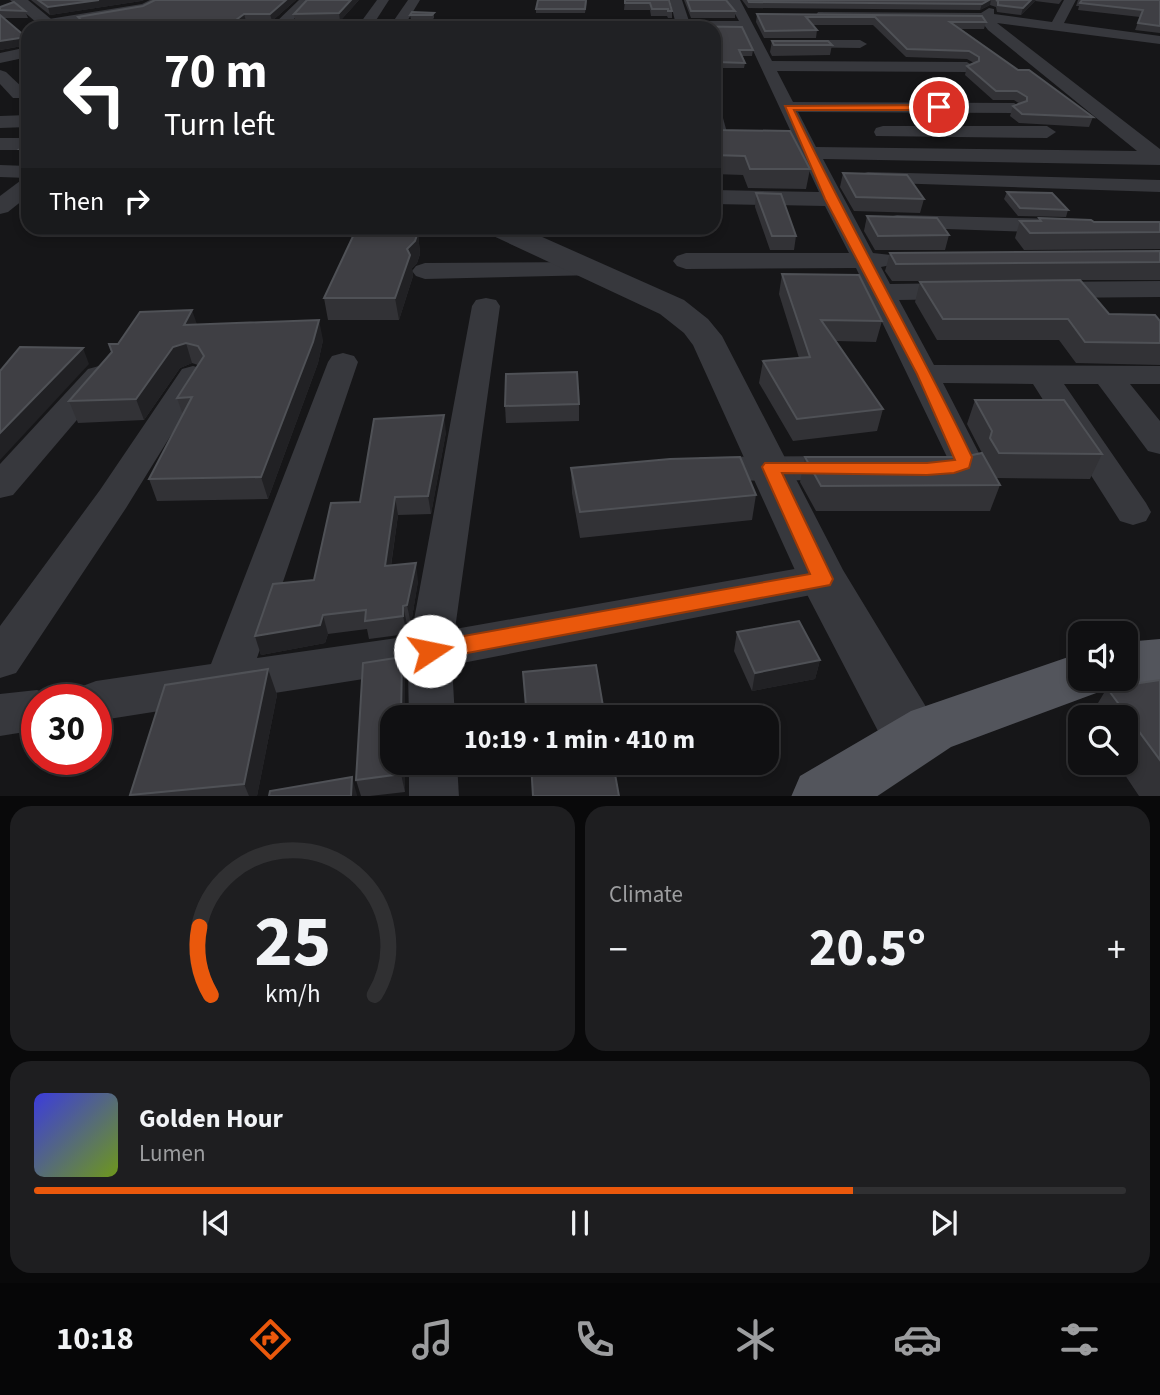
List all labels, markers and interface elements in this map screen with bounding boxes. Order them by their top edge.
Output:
text: 70 m [164,37,268,107]
icon: left [49,49,140,140]
pin [909,77,969,137]
icon: arrive [920,88,958,126]
text: Turn left [164,102,275,148]
icon: right [118,182,156,220]
text: Then [49,183,104,220]
position arrow [393,614,467,688]
map controls [1068,621,1138,775]
button: sound [1068,621,1138,691]
speed limit sign: 30 [21,684,112,775]
button: search [1068,705,1138,775]
text: 10:19 · 1 min · 410 m [464,721,695,758]
text: Climate [609,878,683,911]
text: 25 [254,890,331,994]
text: 20.5° [809,912,926,986]
text: − [609,923,628,977]
text: + [1107,923,1126,977]
text: km/h [265,975,320,1011]
text: Golden Hour [139,1100,283,1137]
text: Lumen [139,1137,206,1170]
icon: previous [197,1204,235,1242]
icon: pause [561,1204,599,1242]
icon: next [925,1204,963,1242]
icon: directions [246,1315,295,1364]
icon: music [408,1315,457,1364]
icon: phone [570,1315,619,1364]
icon: climate [731,1315,780,1364]
icon: car [893,1315,942,1364]
icon: filters [1055,1315,1104,1364]
text: 10:18 [56,1316,134,1362]

